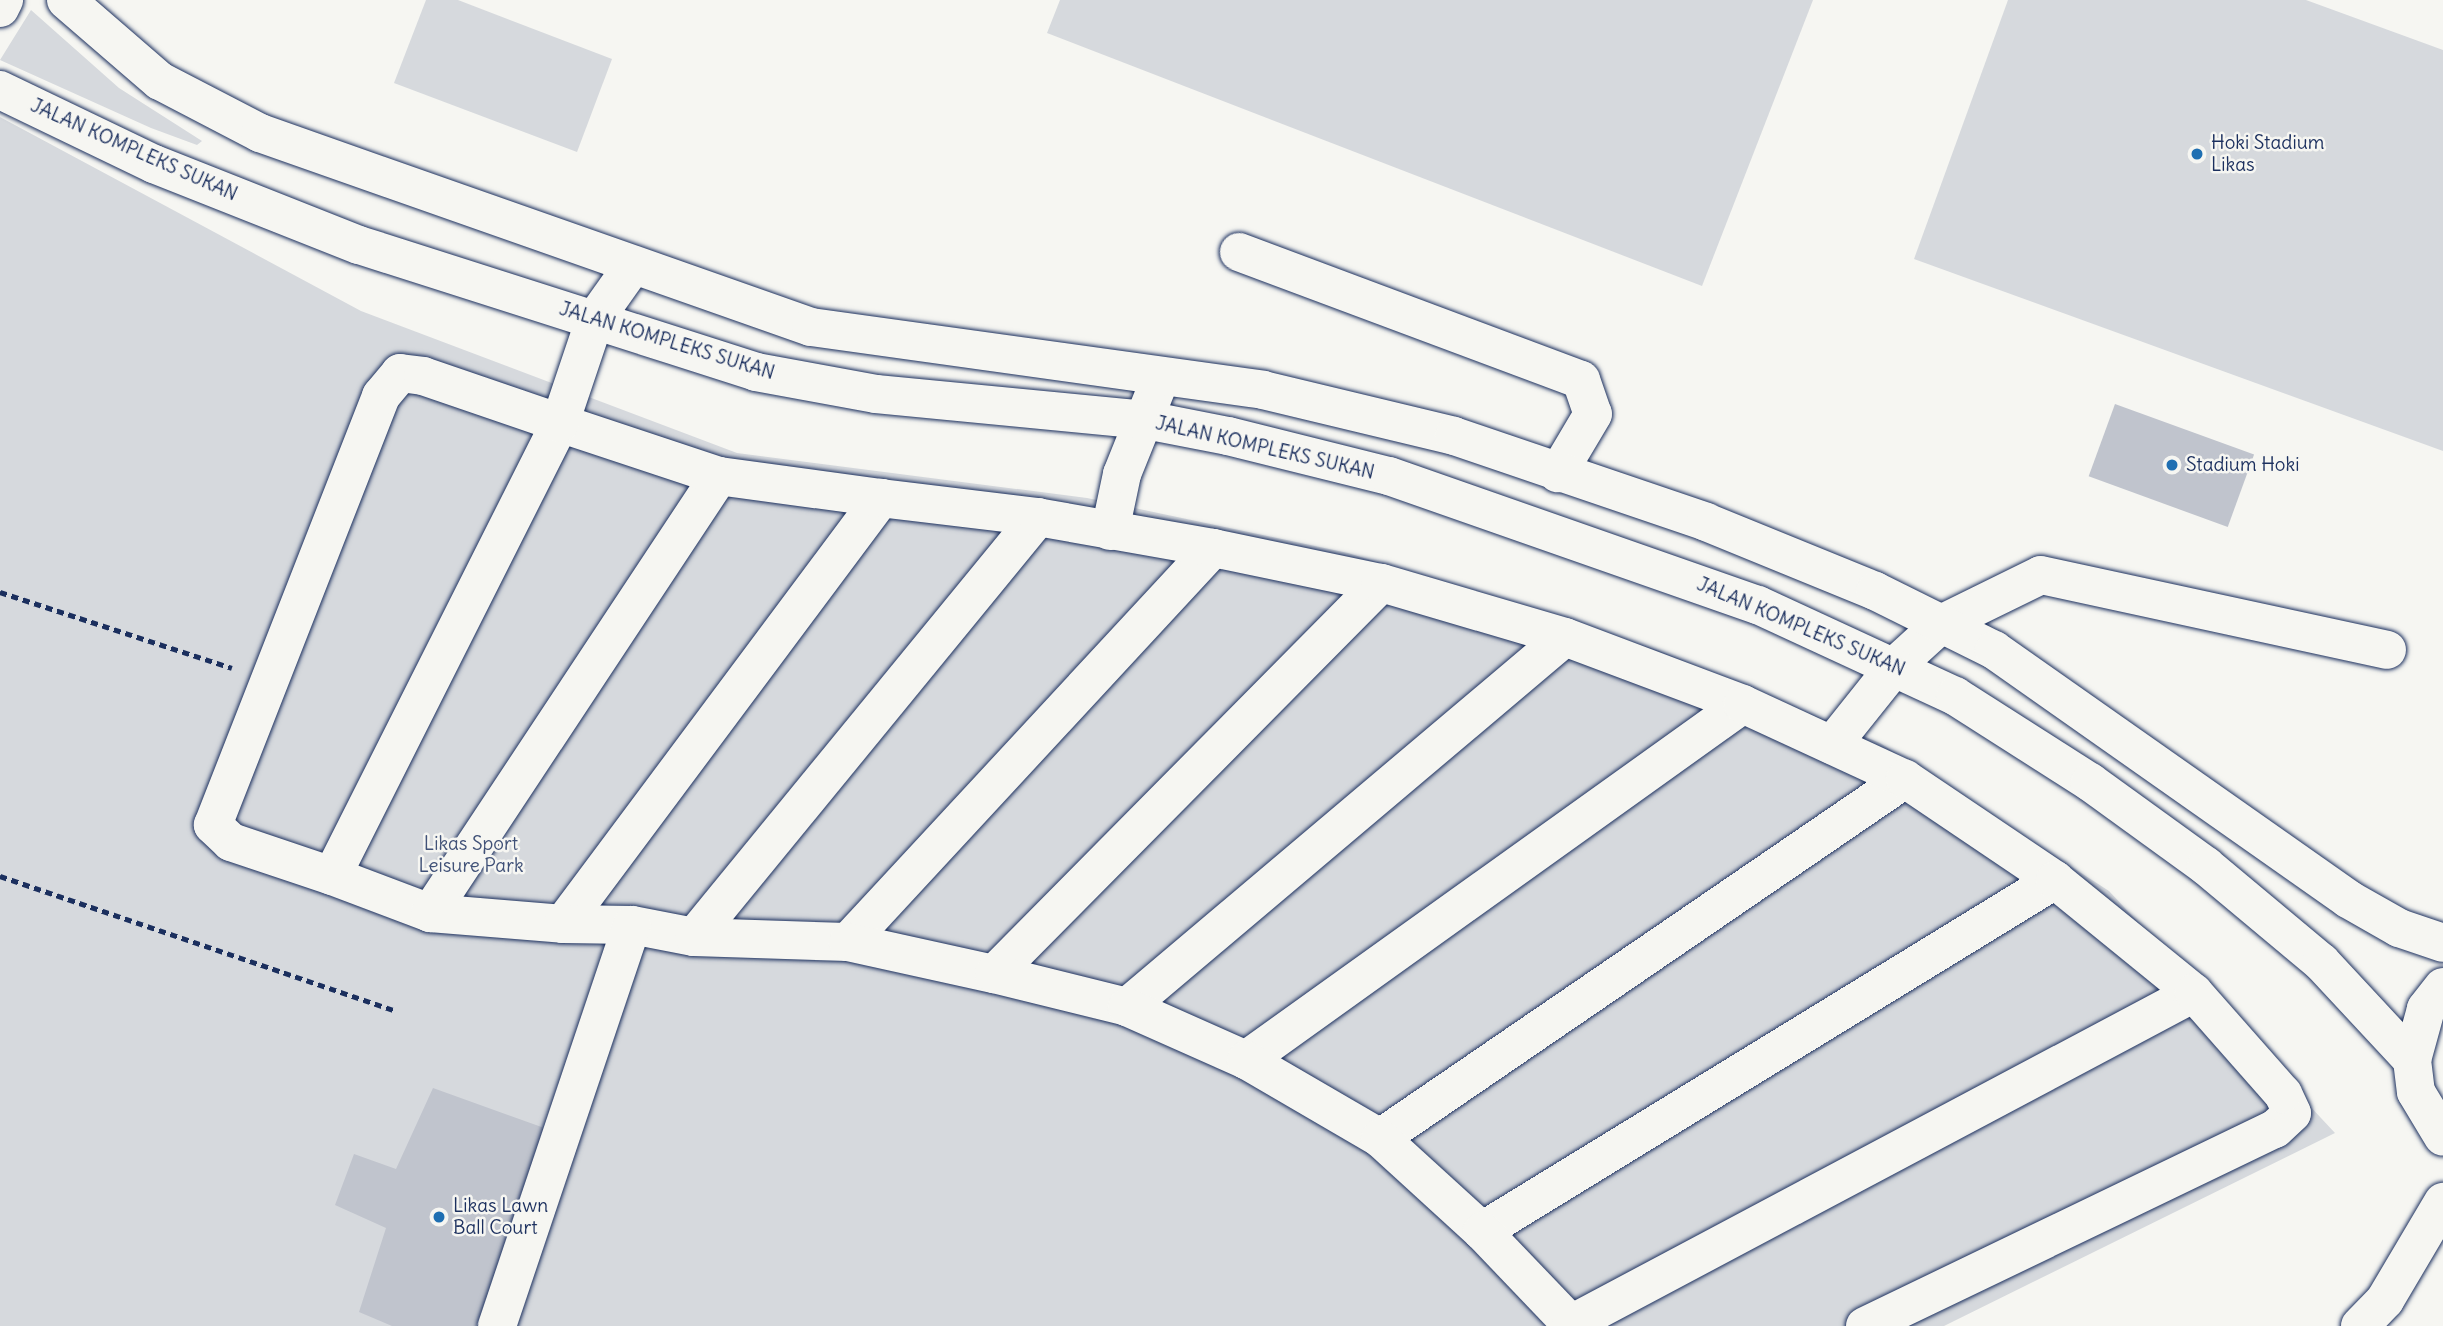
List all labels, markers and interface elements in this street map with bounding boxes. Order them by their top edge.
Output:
street label: JALAN KOMPLEKS SUKAN [27,94,241,206]
place label: Hoki Stadium Likas [2211,132,2324,176]
marker: Hoki Stadium Likas [2189,146,2205,162]
street label: JALAN KOMPLEKS SUKAN [557,297,777,385]
street label: JALAN KOMPLEKS SUKAN [1153,412,1377,484]
place label: Stadium Hoki [2186,454,2299,476]
marker: Stadium Hoki [2164,457,2180,473]
street label: JALAN KOMPLEKS SUKAN [1693,573,1909,681]
park label: Likas Sport Leisure Park [418,833,524,877]
place label: Likas Lawn Ball Court [453,1195,548,1239]
marker: Likas Lawn Ball Court [431,1209,447,1225]

